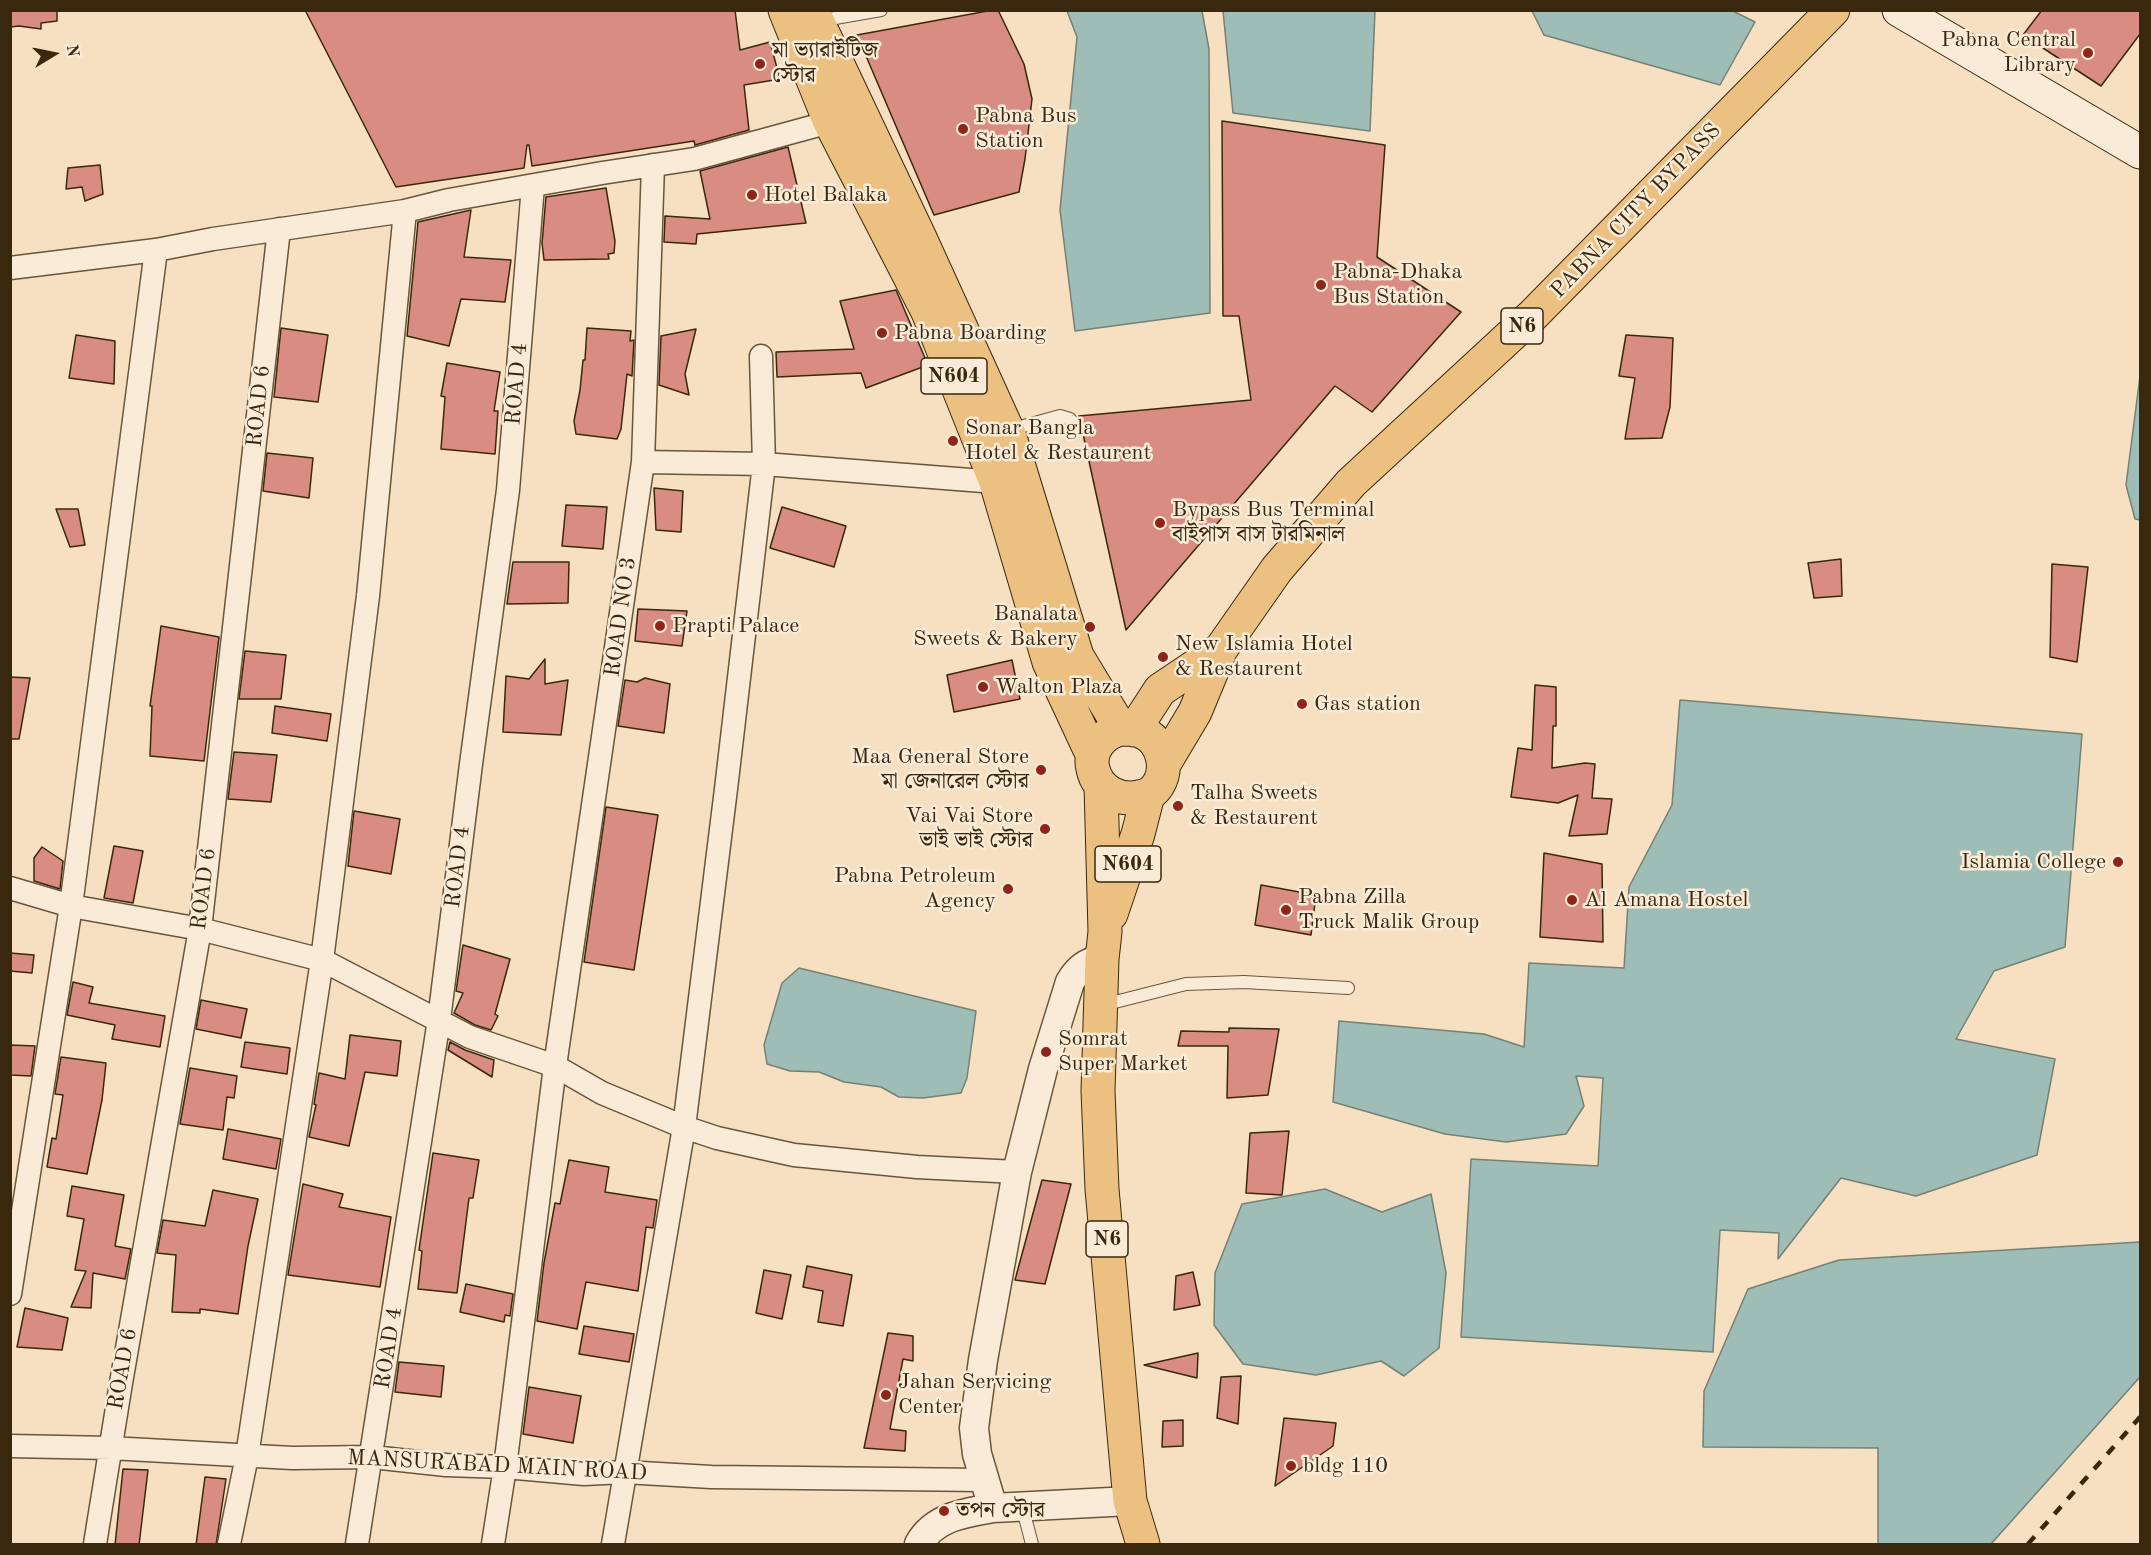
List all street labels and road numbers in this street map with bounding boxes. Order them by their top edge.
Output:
street label: PABNA CITY BYPASS [1545,118,1727,304]
road number: N6 [1501,308,1543,344]
street label: ROAD 4 [500,342,534,426]
road number: N604 [921,358,987,394]
street label: ROAD 6 [242,363,276,449]
street label: ROAD NO 3 [599,555,643,679]
street label: ROAD 4 [440,824,476,910]
street label: ROAD 6 [186,846,222,932]
road number: N604 [1095,846,1161,882]
road number: N6 [1086,1221,1128,1257]
street label: ROAD 4 [369,1305,409,1391]
street label: ROAD 6 [103,1326,143,1412]
street label: MANSURABAD MAIN ROAD [346,1445,648,1487]

